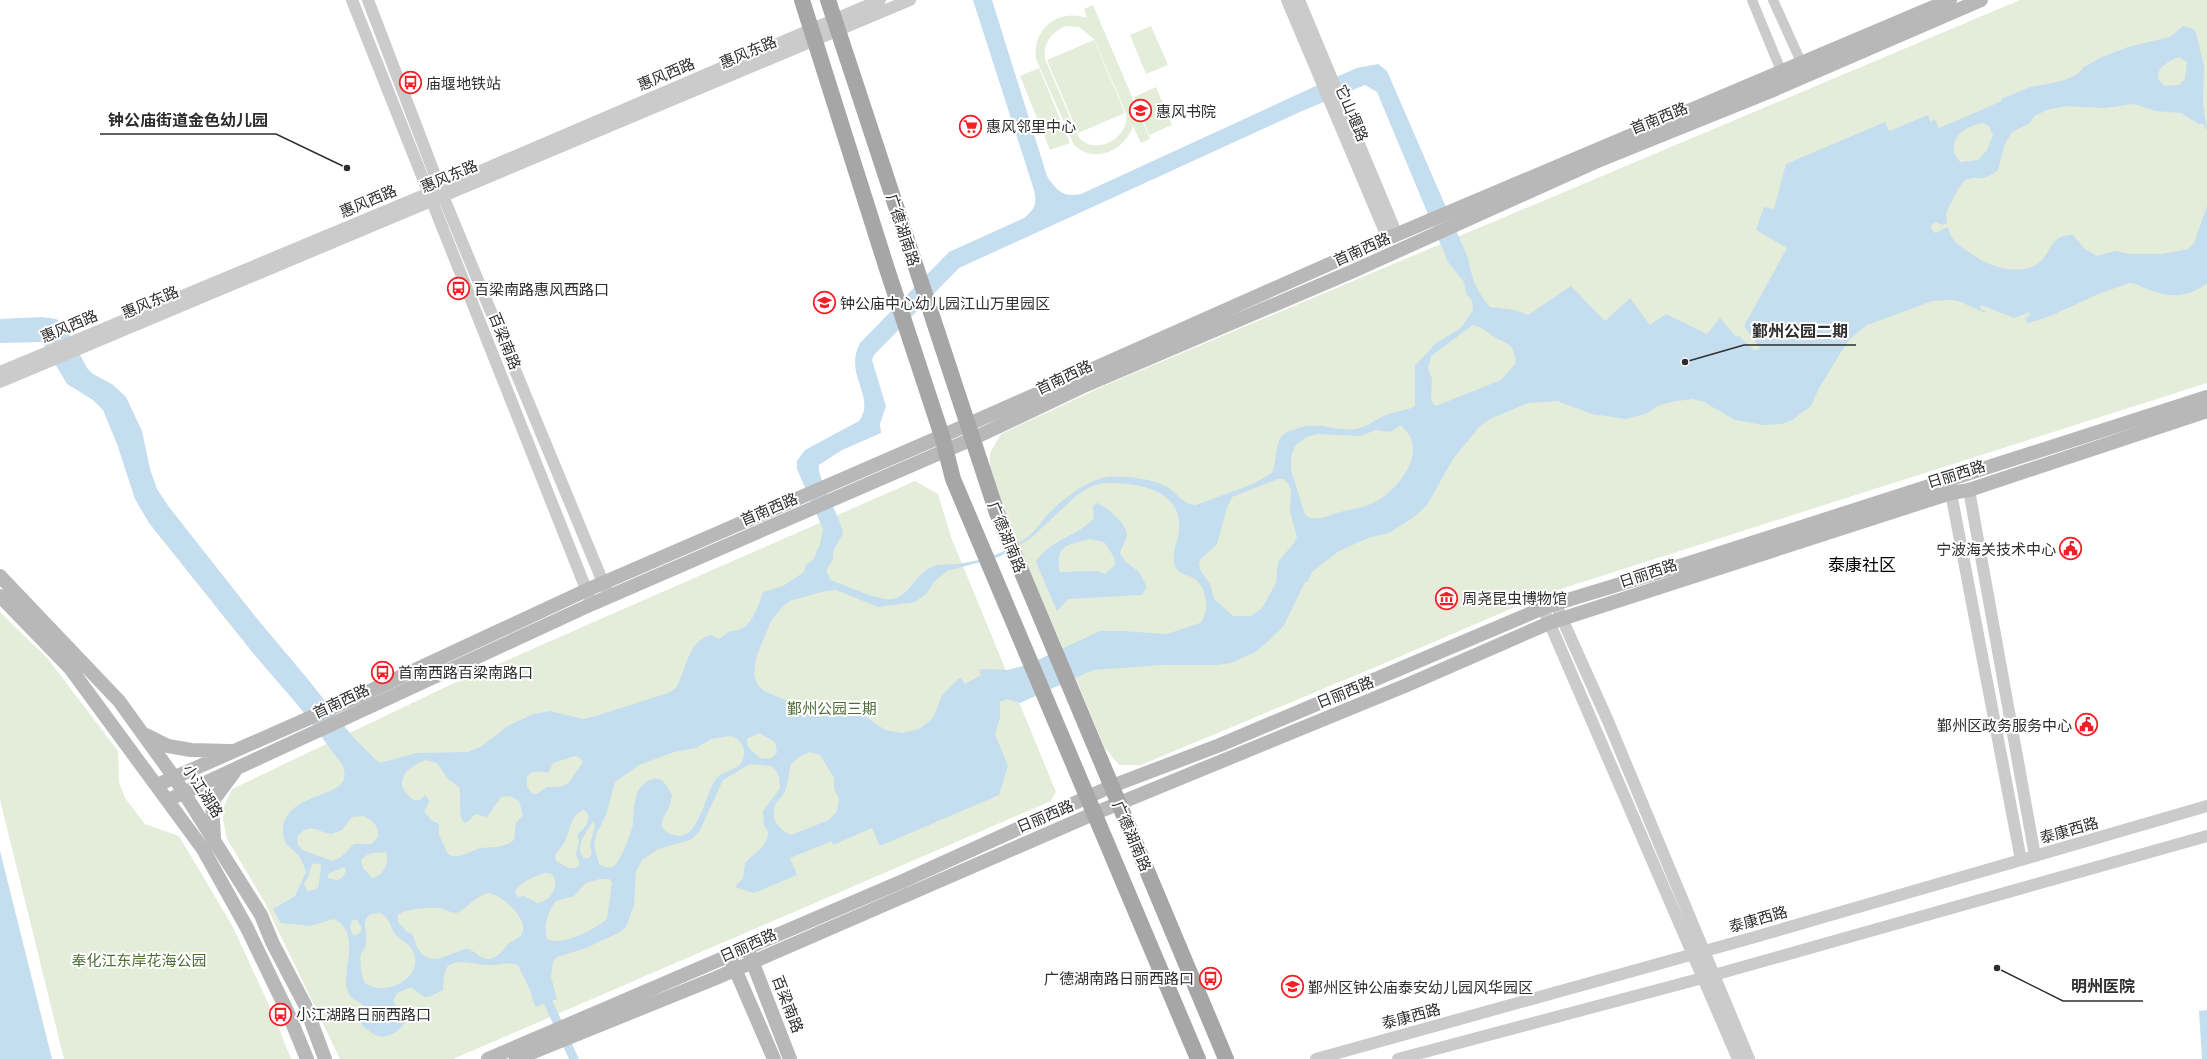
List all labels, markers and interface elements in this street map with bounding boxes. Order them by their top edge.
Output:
street label: 惠风东路 [716,30,780,74]
street label: 惠风西路 [634,52,698,96]
bus stop icon: 庙堰地铁站 [397,70,423,96]
place label: 庙堰地铁站 [426,72,501,95]
street label: 它山堰路 [1330,81,1374,145]
street label: 首南西路 [1627,96,1691,140]
school or university icon: 惠风书院 [1128,98,1154,124]
place label: 惠风书院 [1156,100,1216,123]
callout: 钟公庙街道金色幼儿园 [100,106,276,134]
text: 钟公庙街道金色幼儿园 [108,108,268,132]
supermarket icon: 惠风邻里中心 [957,113,983,139]
place label: 惠风邻里中心 [986,115,1076,138]
street label: 惠风东路 [417,154,481,198]
street label: 惠风西路 [336,179,400,223]
street label: 广德湖南路 [880,191,926,269]
street label: 首南西路 [1330,226,1394,272]
bus stop icon: 百梁南路惠风西路口 [445,276,471,302]
place label: 百梁南路惠风西路口 [474,278,609,301]
street label: 惠风东路 [118,280,182,324]
school or university icon: 钟公庙中心幼儿园江山万里园区 [811,290,837,316]
place label: 钟公庙中心幼儿园江山万里园区 [840,292,1050,315]
street label: 惠风西路 [37,304,101,348]
street label: 百梁南路 [483,309,527,373]
callout: 鄞州公园二期 [1744,317,1856,345]
text: 鄞州公园二期 [1752,319,1848,343]
street label: 首南西路 [1032,354,1096,400]
street label: 日丽西路 [1924,454,1988,494]
street label: 首南西路 [737,487,801,531]
street label: 广德湖南路 [982,498,1032,576]
public building icon: 宁波海关技术中心 [2058,536,2084,562]
place label: 宁波海关技术中心 [1936,538,2056,561]
district label: 泰康社区 [1828,552,1896,578]
street label: 日丽西路 [1616,553,1680,593]
museum icon: 周尧昆虫博物馆 [1433,585,1459,611]
place label: 周尧昆虫博物馆 [1462,587,1567,610]
bus stop icon: 首南西路百梁南路口 [370,659,396,685]
place label: 首南西路百梁南路口 [398,661,533,684]
street label: 日丽西路 [1313,670,1377,714]
street label: 首南西路 [309,678,373,724]
park label: 鄞州公园三期 [787,697,877,720]
public building icon: 鄞州区政务服务中心 [2074,712,2100,738]
place label: 鄞州区政务服务中心 [1937,714,2072,737]
street label: 小江湖路 [177,760,229,822]
street label: 日丽西路 [1013,794,1077,838]
street label: 广德湖南路 [1107,797,1157,875]
street label: 泰康西路 [2037,811,2101,849]
street label: 泰康西路 [1726,900,1790,938]
street label: 日丽西路 [716,922,780,968]
park label: 奉化江东岸花海公园 [71,949,207,972]
bus stop icon: 广德湖南路日丽西路口 [1197,965,1223,991]
place label: 广德湖南路日丽西路口 [1044,967,1194,990]
street label: 百梁南路 [767,972,809,1036]
callout: 明州医院 [2063,973,2143,1001]
school or university icon: 鄞州区钟公庙泰安幼儿园风华园区 [1280,974,1306,1000]
text: 明州医院 [2071,974,2135,998]
place label: 鄞州区钟公庙泰安幼儿园风华园区 [1308,976,1533,999]
street label: 泰康西路 [1379,997,1443,1035]
bus stop icon: 小江湖路日丽西路口 [267,1001,293,1027]
place label: 小江湖路日丽西路口 [296,1003,431,1026]

